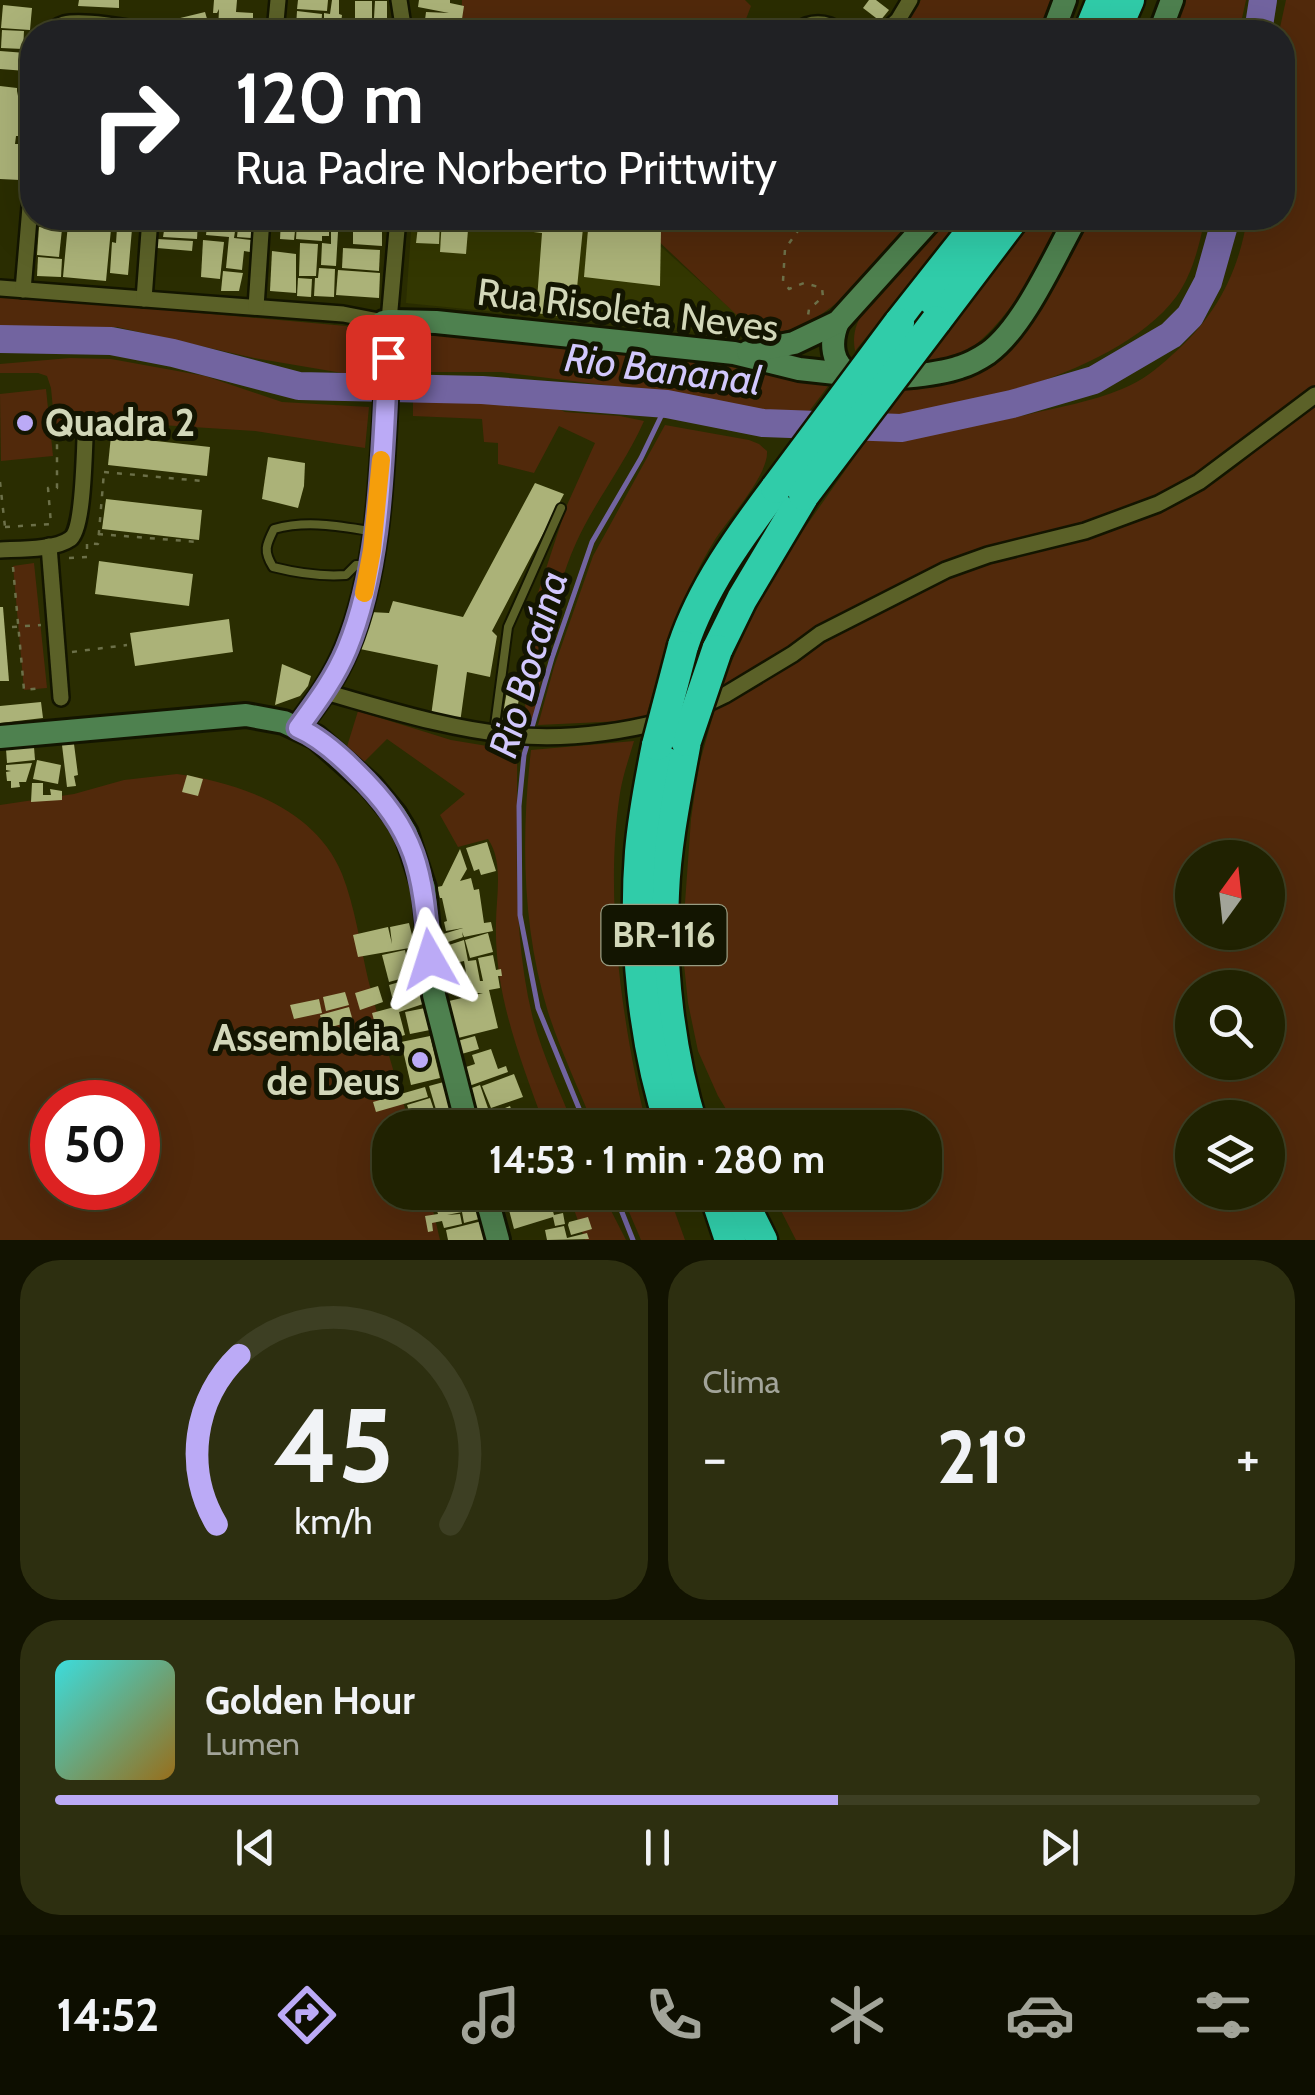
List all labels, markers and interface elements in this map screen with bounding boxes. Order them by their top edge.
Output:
text: 120 m [235,55,424,141]
icon: right [70,60,200,190]
text: Rua Padre Norberto Prittwity [235,141,777,195]
street label: Rua Risoleta Neves [475,268,781,351]
pin [346,315,431,400]
icon: arrive [361,330,416,385]
water label: Rio Bananal [562,332,765,405]
place label: Quadra 2 [45,399,195,446]
marker: Quadra 2 [14,412,36,434]
water label: Rio Bocaína [478,565,578,763]
north arrow [1175,840,1285,950]
map controls [1175,840,1285,1210]
road number: BR-116 [602,905,726,965]
position arrow [378,907,482,1011]
button: search [1175,970,1285,1080]
place label: Assembléia de Deus [212,1014,400,1105]
marker: Assembléia de Deus [409,1049,431,1071]
speed limit sign: 50 [30,1080,160,1210]
button: layers [1175,1100,1285,1210]
text: 14:53 · 1 min · 280 m [489,1136,825,1183]
text: Clima [703,1362,780,1401]
text: 45 [274,1382,394,1508]
text: 21° [937,1411,1026,1502]
text: − [703,1424,727,1491]
text: + [1236,1424,1260,1491]
text: km/h [295,1500,373,1543]
text: Golden Hour [205,1677,415,1724]
text: Lumen [205,1724,300,1763]
icon: previous [228,1820,283,1875]
icon: pause [630,1820,685,1875]
icon: next [1032,1820,1087,1875]
icon: directions [272,1980,342,2050]
icon: music [456,1980,526,2050]
icon: phone [639,1980,709,2050]
icon: climate [822,1980,892,2050]
icon: car [1005,1980,1075,2050]
icon: filters [1188,1980,1258,2050]
text: 14:52 [57,1988,159,2042]

